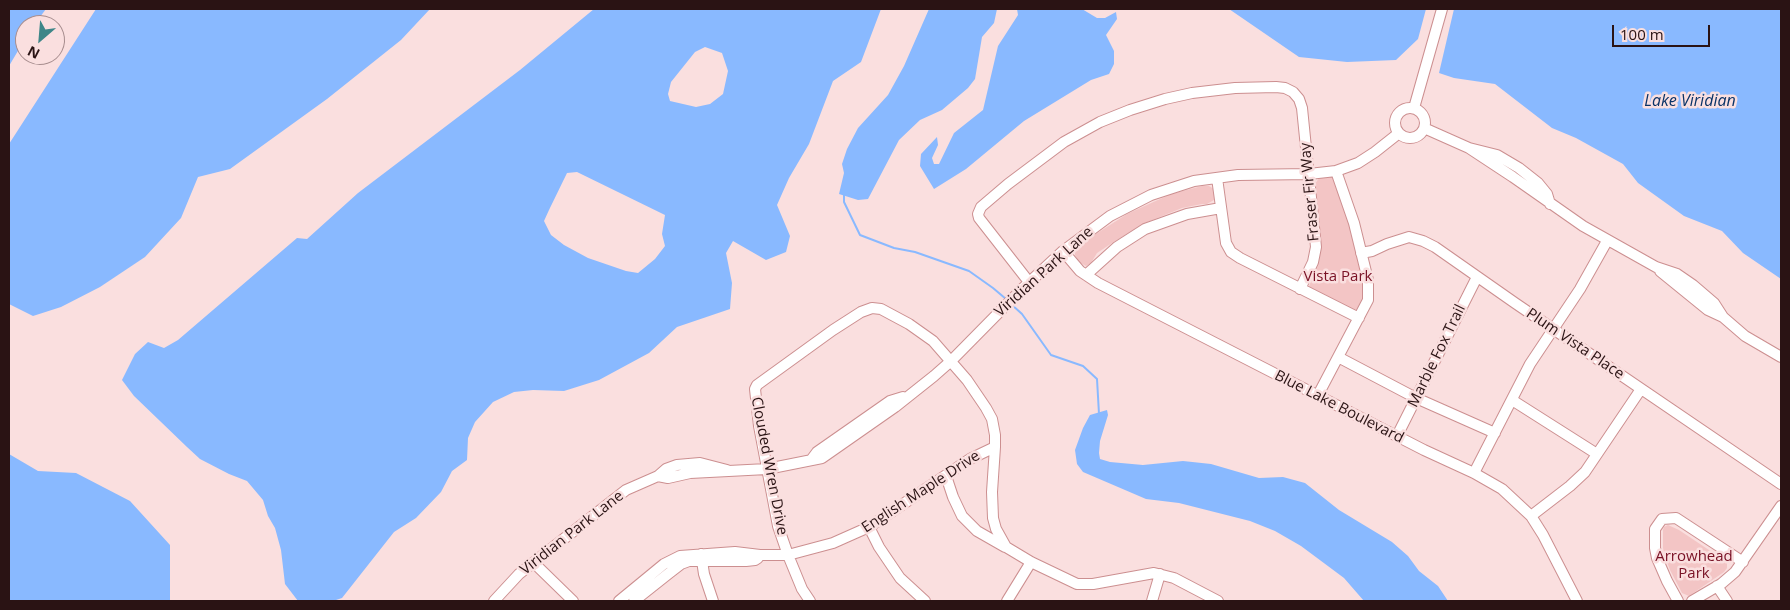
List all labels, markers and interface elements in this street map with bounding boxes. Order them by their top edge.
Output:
north arrow [15,15,65,65]
scale bar [1615,15,1712,47]
text: 100 m [1620,24,1664,44]
text: N [24,42,43,64]
water label: Lake Viridian [1644,91,1736,111]
street label: Fraser Fir Way [1297,142,1323,242]
street label: Viridian Park Lane [991,223,1097,321]
park label: Vista Park [1304,268,1372,286]
street label: Marble Fox Trail [1404,302,1470,410]
street label: Plum Vista Place [1523,305,1627,383]
street label: Blue Lake Boulevard [1271,367,1407,447]
street label: Clouded Wren Drive [747,395,791,537]
street label: English Maple Drive [859,447,983,537]
street label: Viridian Park Lane [517,487,627,579]
park label: Arrowhead Park [1655,548,1733,583]

